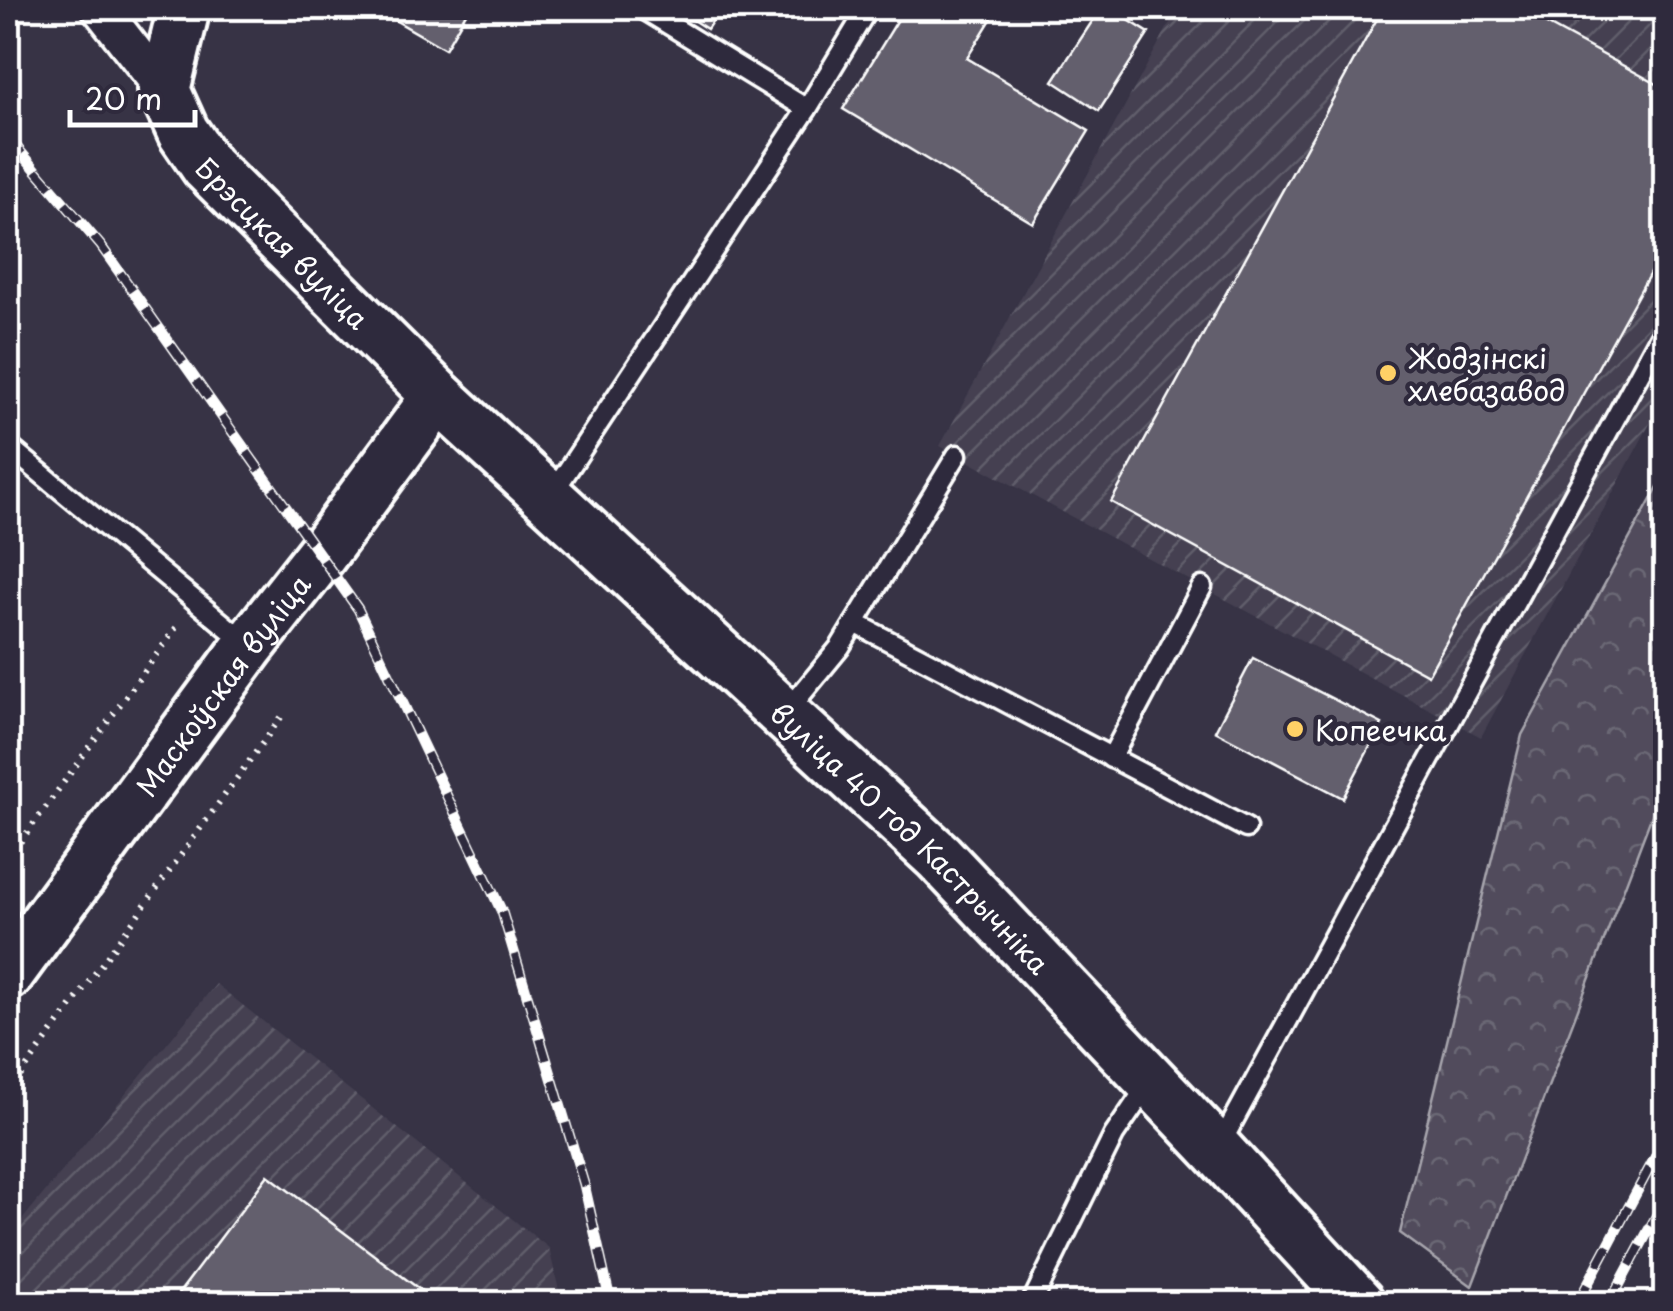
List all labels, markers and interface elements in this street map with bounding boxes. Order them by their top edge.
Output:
scale bar [70,65,195,127]
text: 20 m [85,75,162,120]
street label: Брэсцкая вуліца [187,146,380,339]
place label: Жодзінскі хлебазавод [1408,336,1565,411]
marker: Жодзінскі хлебазавод [1377,362,1399,384]
street label: Маскоўская вуліца [124,563,320,805]
street label: вуліца 40 год Кастрычніка [761,691,1061,984]
place label: Копеечка [1315,708,1447,751]
marker: Копеечка [1284,718,1306,740]

